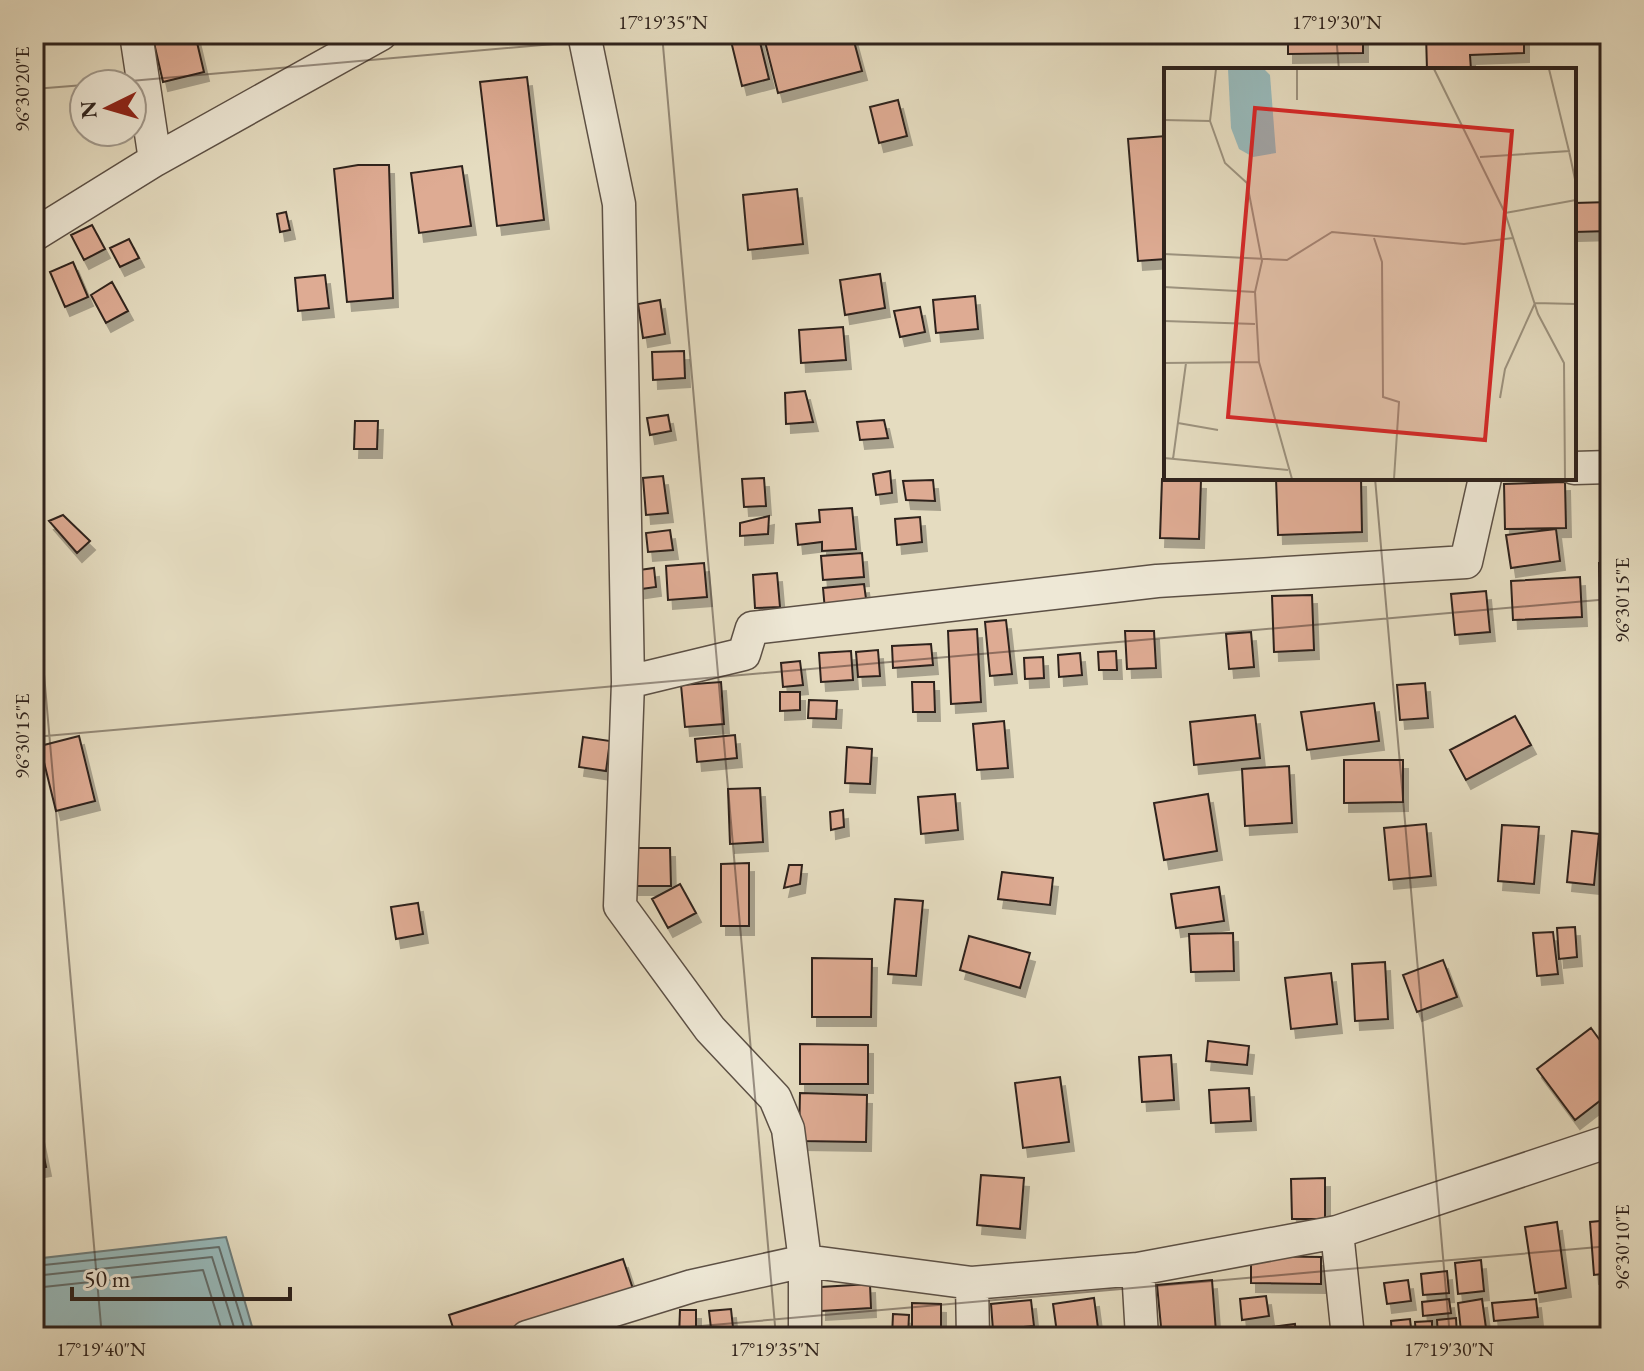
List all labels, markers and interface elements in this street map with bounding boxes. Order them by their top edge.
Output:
text: 17°19'35"N [618,9,708,35]
text: 17°19'30"N [1292,9,1382,35]
text: 96°30'20"E [9,46,35,132]
north arrow [68,68,148,148]
inset map [1164,68,1576,480]
text: N [73,99,104,120]
text: 96°30'15"E [1609,557,1635,643]
text: 96°30'15"E [9,693,35,779]
text: 96°30'10"E [1609,1204,1635,1290]
scale bar [72,1251,290,1301]
text: 50 m [84,1263,131,1294]
text: 17°19'40"N [56,1336,146,1362]
text: 17°19'35"N [730,1336,820,1362]
text: 17°19'30"N [1404,1336,1494,1362]

